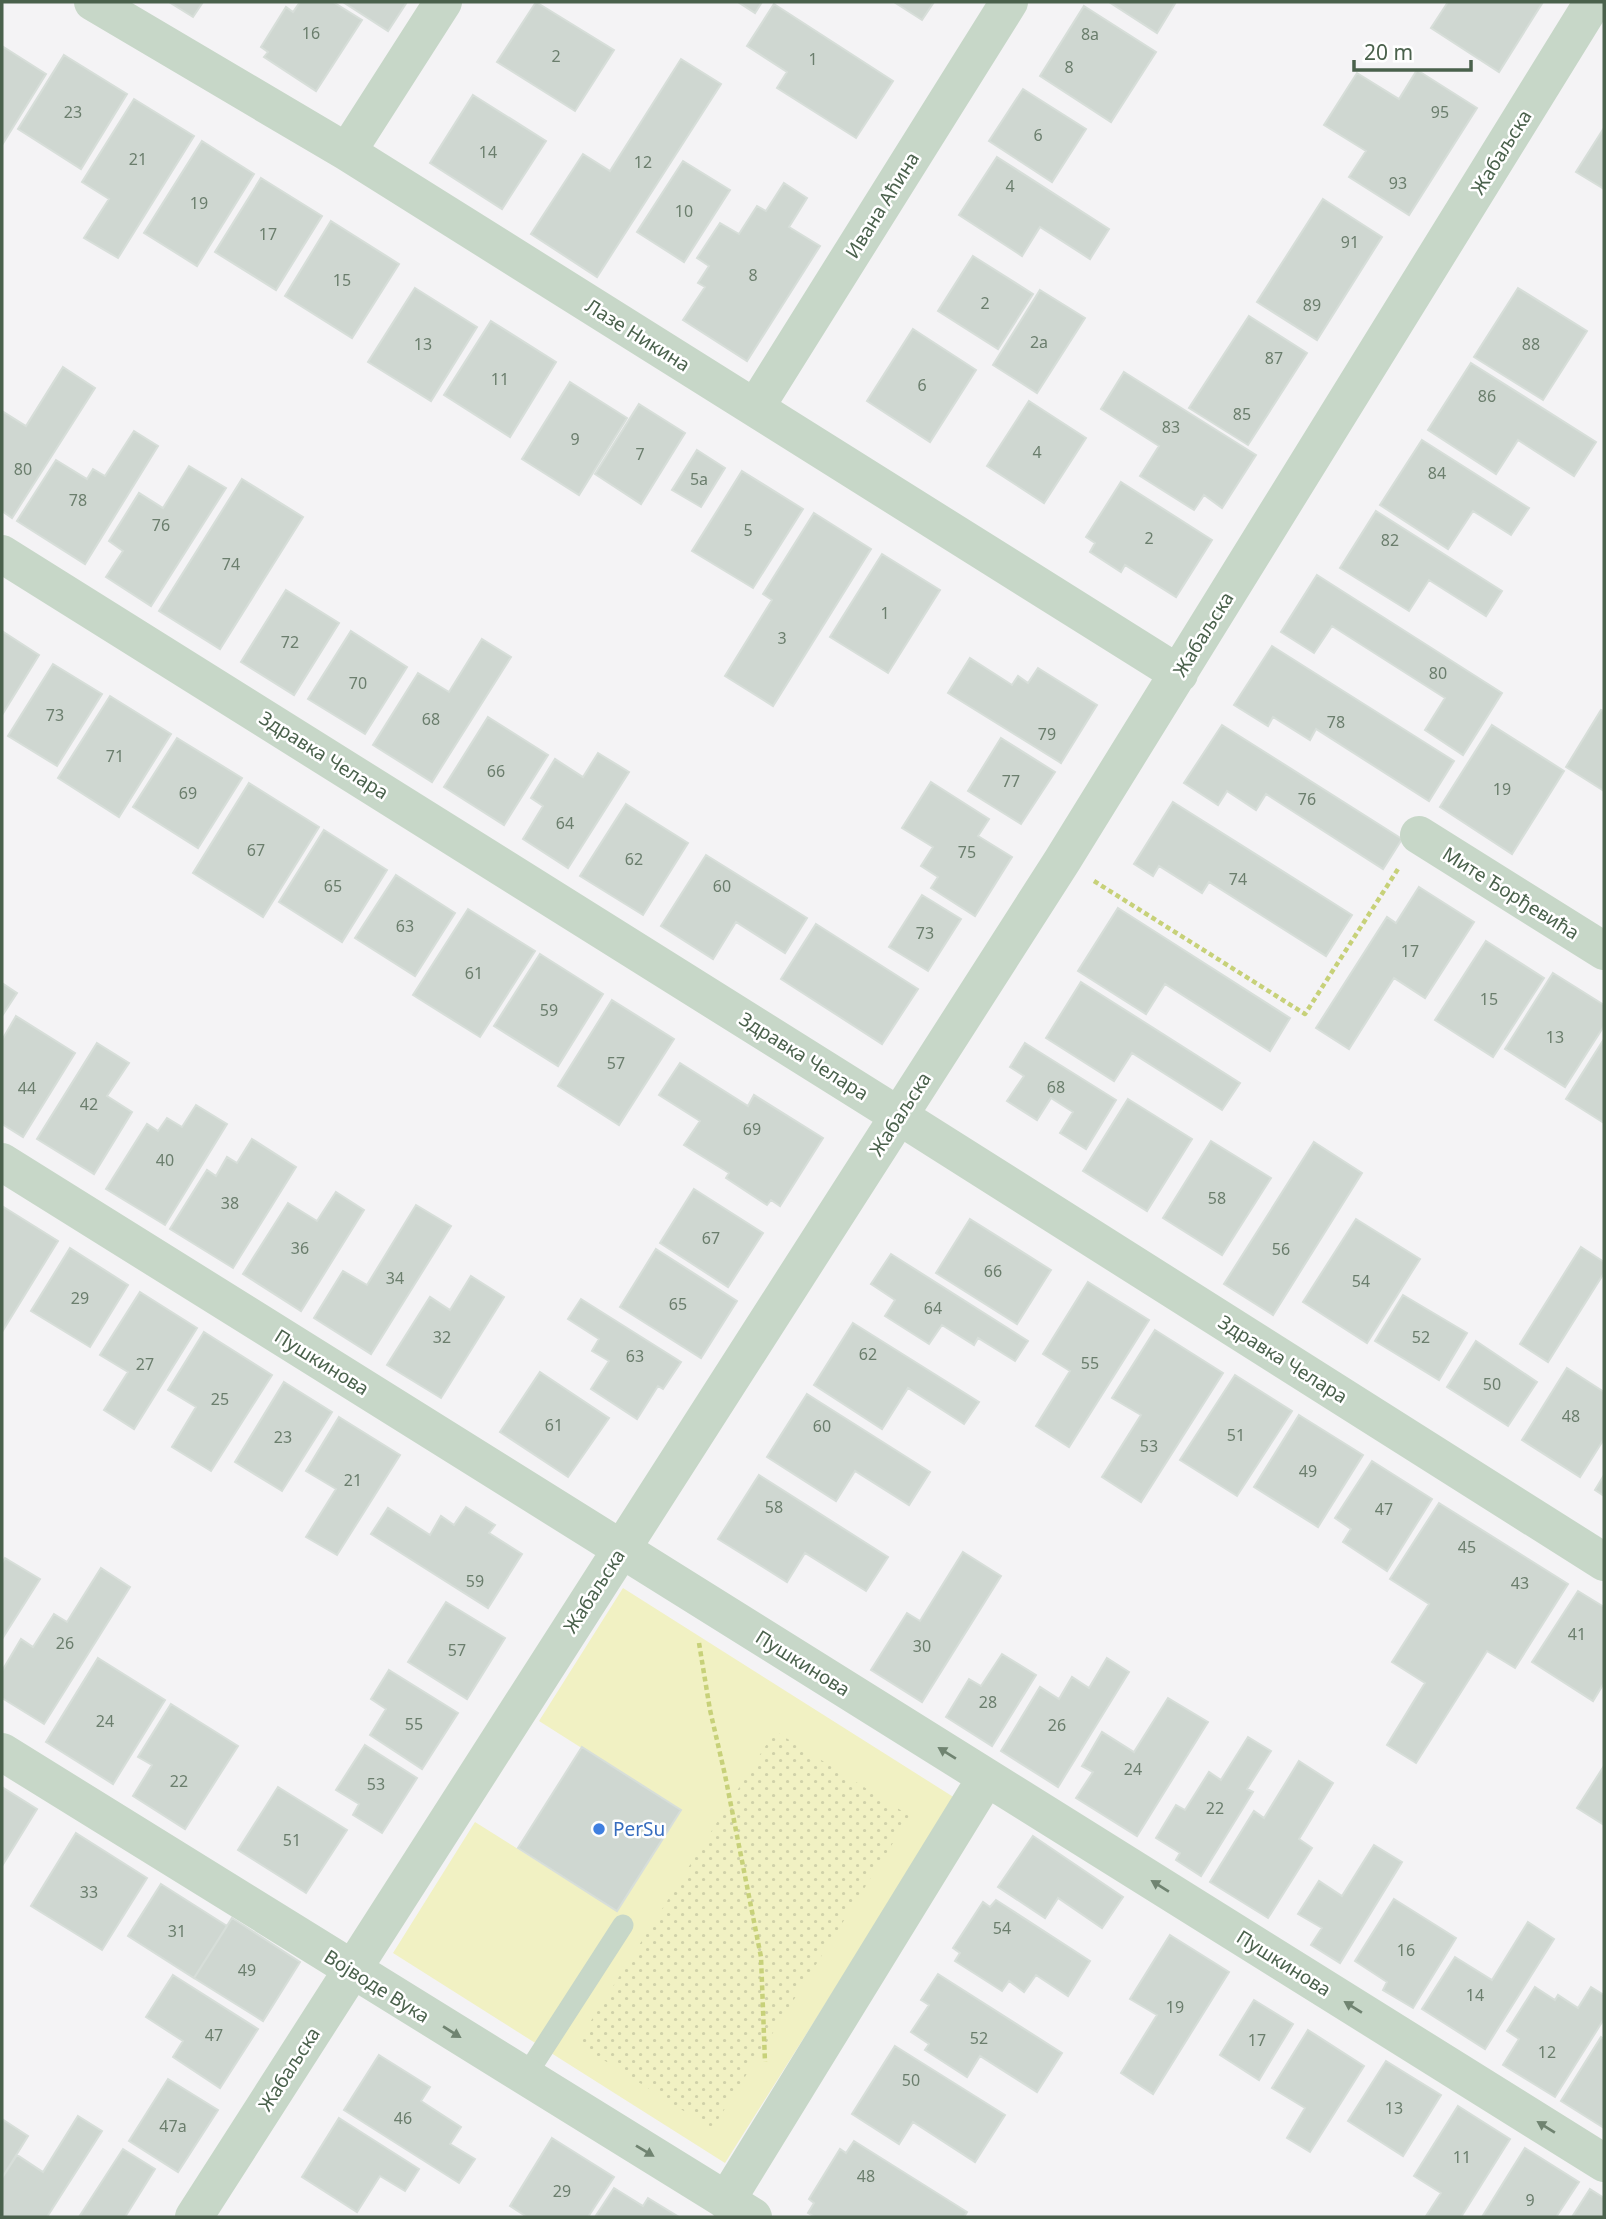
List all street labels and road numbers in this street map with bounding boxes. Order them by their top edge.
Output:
street label: Жабаљска [1465,105,1537,199]
street label: Ивана Аћина [839,147,925,263]
street label: Лазе Никина [581,293,695,377]
street label: Жабаљска [1167,587,1239,681]
street label: Здравка Челара [255,705,393,805]
street label: Мите Ђорђевића [1438,840,1584,946]
street label: Здравка Челара [735,1006,873,1106]
street label: Жабаљска [863,1067,937,1161]
street label: Здравка Челара [1214,1309,1352,1409]
street label: Пушкинова [270,1323,374,1401]
street label: Жабаљска [557,1544,631,1638]
street label: Пушкинова [751,1624,855,1702]
street label: Пушкинова [1232,1924,1336,2002]
street label: Војводе Вука [319,1943,435,2029]
street label: Жабаљска [252,2022,326,2116]

